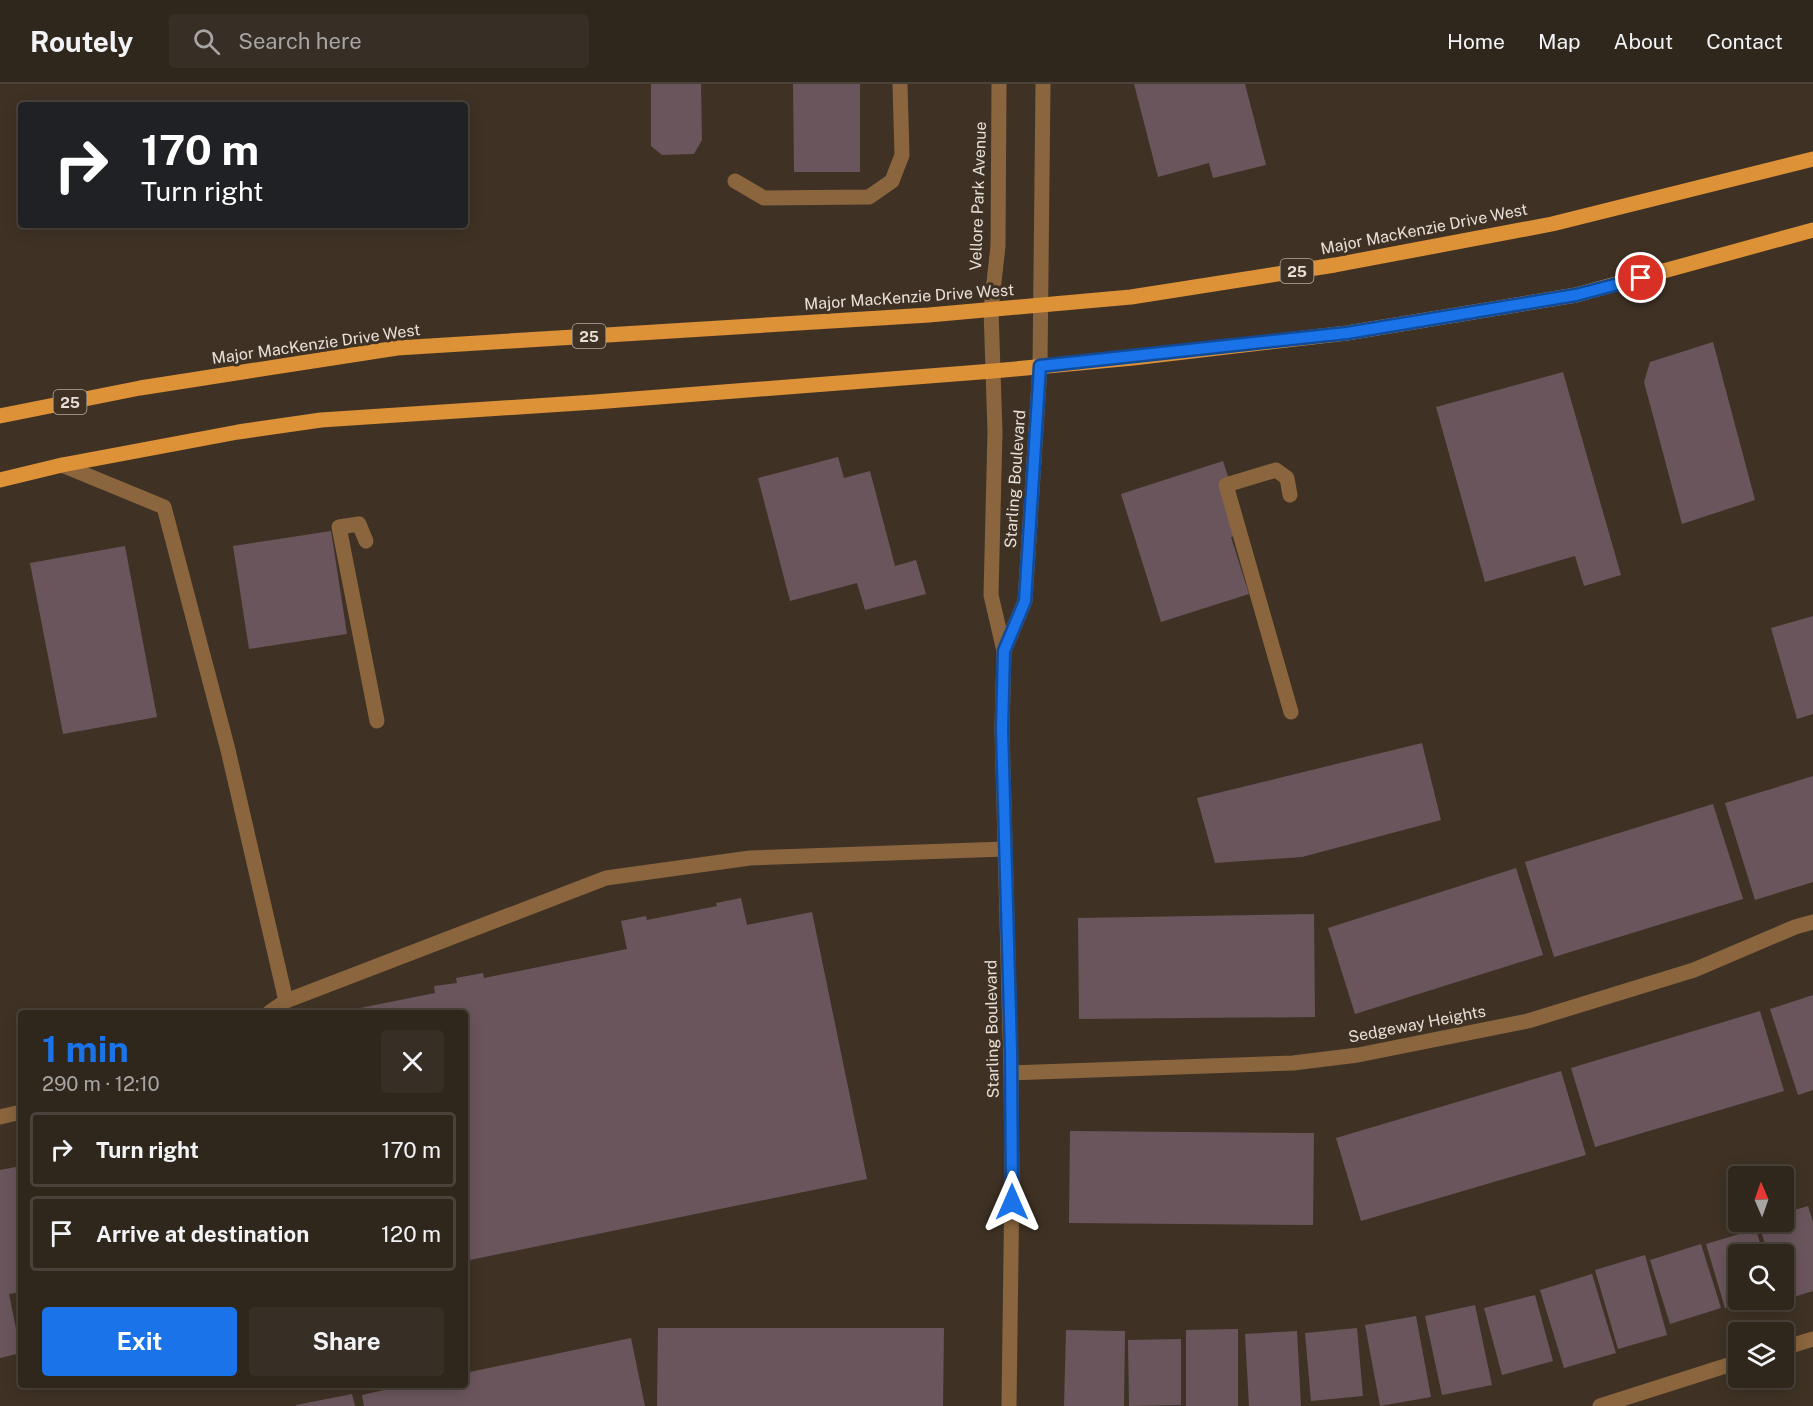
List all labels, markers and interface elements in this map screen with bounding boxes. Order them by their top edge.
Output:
search box [169,14,589,68]
text: Routely [30,25,133,58]
icon: search [190,25,223,58]
text: Search here [238,28,362,54]
text: Home [1447,29,1505,54]
text: Map [1538,29,1581,54]
text: About [1614,29,1673,54]
text: Contact [1706,29,1783,54]
street label: Vellore Park Avenue [966,121,990,271]
text: 170 m [141,125,259,174]
icon: right [42,126,120,204]
text: Turn right [141,175,264,207]
street label: Major MacKenzie Drive West [1319,200,1529,258]
pin [1615,252,1666,303]
road number: 25 [1280,259,1314,283]
icon: arrive [1624,261,1657,294]
street label: Major MacKenzie Drive West [803,280,1015,314]
street label: Major MacKenzie Drive West [210,320,422,368]
road number: 25 [572,324,606,348]
road number: 25 [54,390,86,414]
street label: Starling Boulevard [1001,409,1029,549]
street label: Starling Boulevard [981,960,1003,1098]
street label: Sedgeway Heights [1347,1001,1487,1047]
text: 1 min [42,1028,129,1070]
button: close [381,1030,444,1093]
text: 290 m · 12:10 [42,1072,160,1096]
icon: right [45,1133,78,1166]
text: Turn right [96,1137,199,1163]
text: 170 m [381,1137,441,1163]
north arrow [1728,1166,1794,1232]
map controls [1728,1166,1794,1388]
position arrow [980,1170,1044,1234]
icon: arrive [45,1217,78,1250]
text: Arrive at destination [96,1221,309,1247]
text: 120 m [381,1221,441,1247]
button: search [1728,1244,1794,1310]
button: Exit [42,1307,237,1376]
button: Share [249,1307,444,1376]
button: layers [1728,1322,1794,1388]

